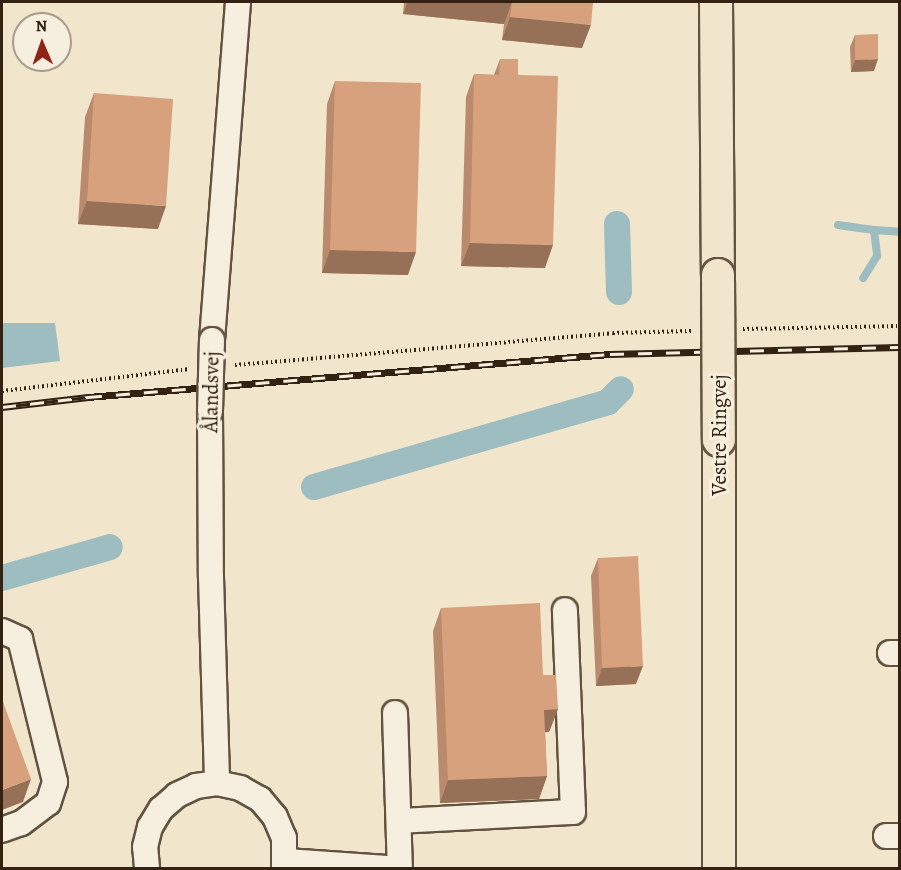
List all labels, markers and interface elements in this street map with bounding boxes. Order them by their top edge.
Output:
north arrow [12,12,72,72]
text: N [35,15,48,37]
street label: Ålandsvej [198,351,224,433]
street label: Vestre Ringvej [706,374,732,496]

